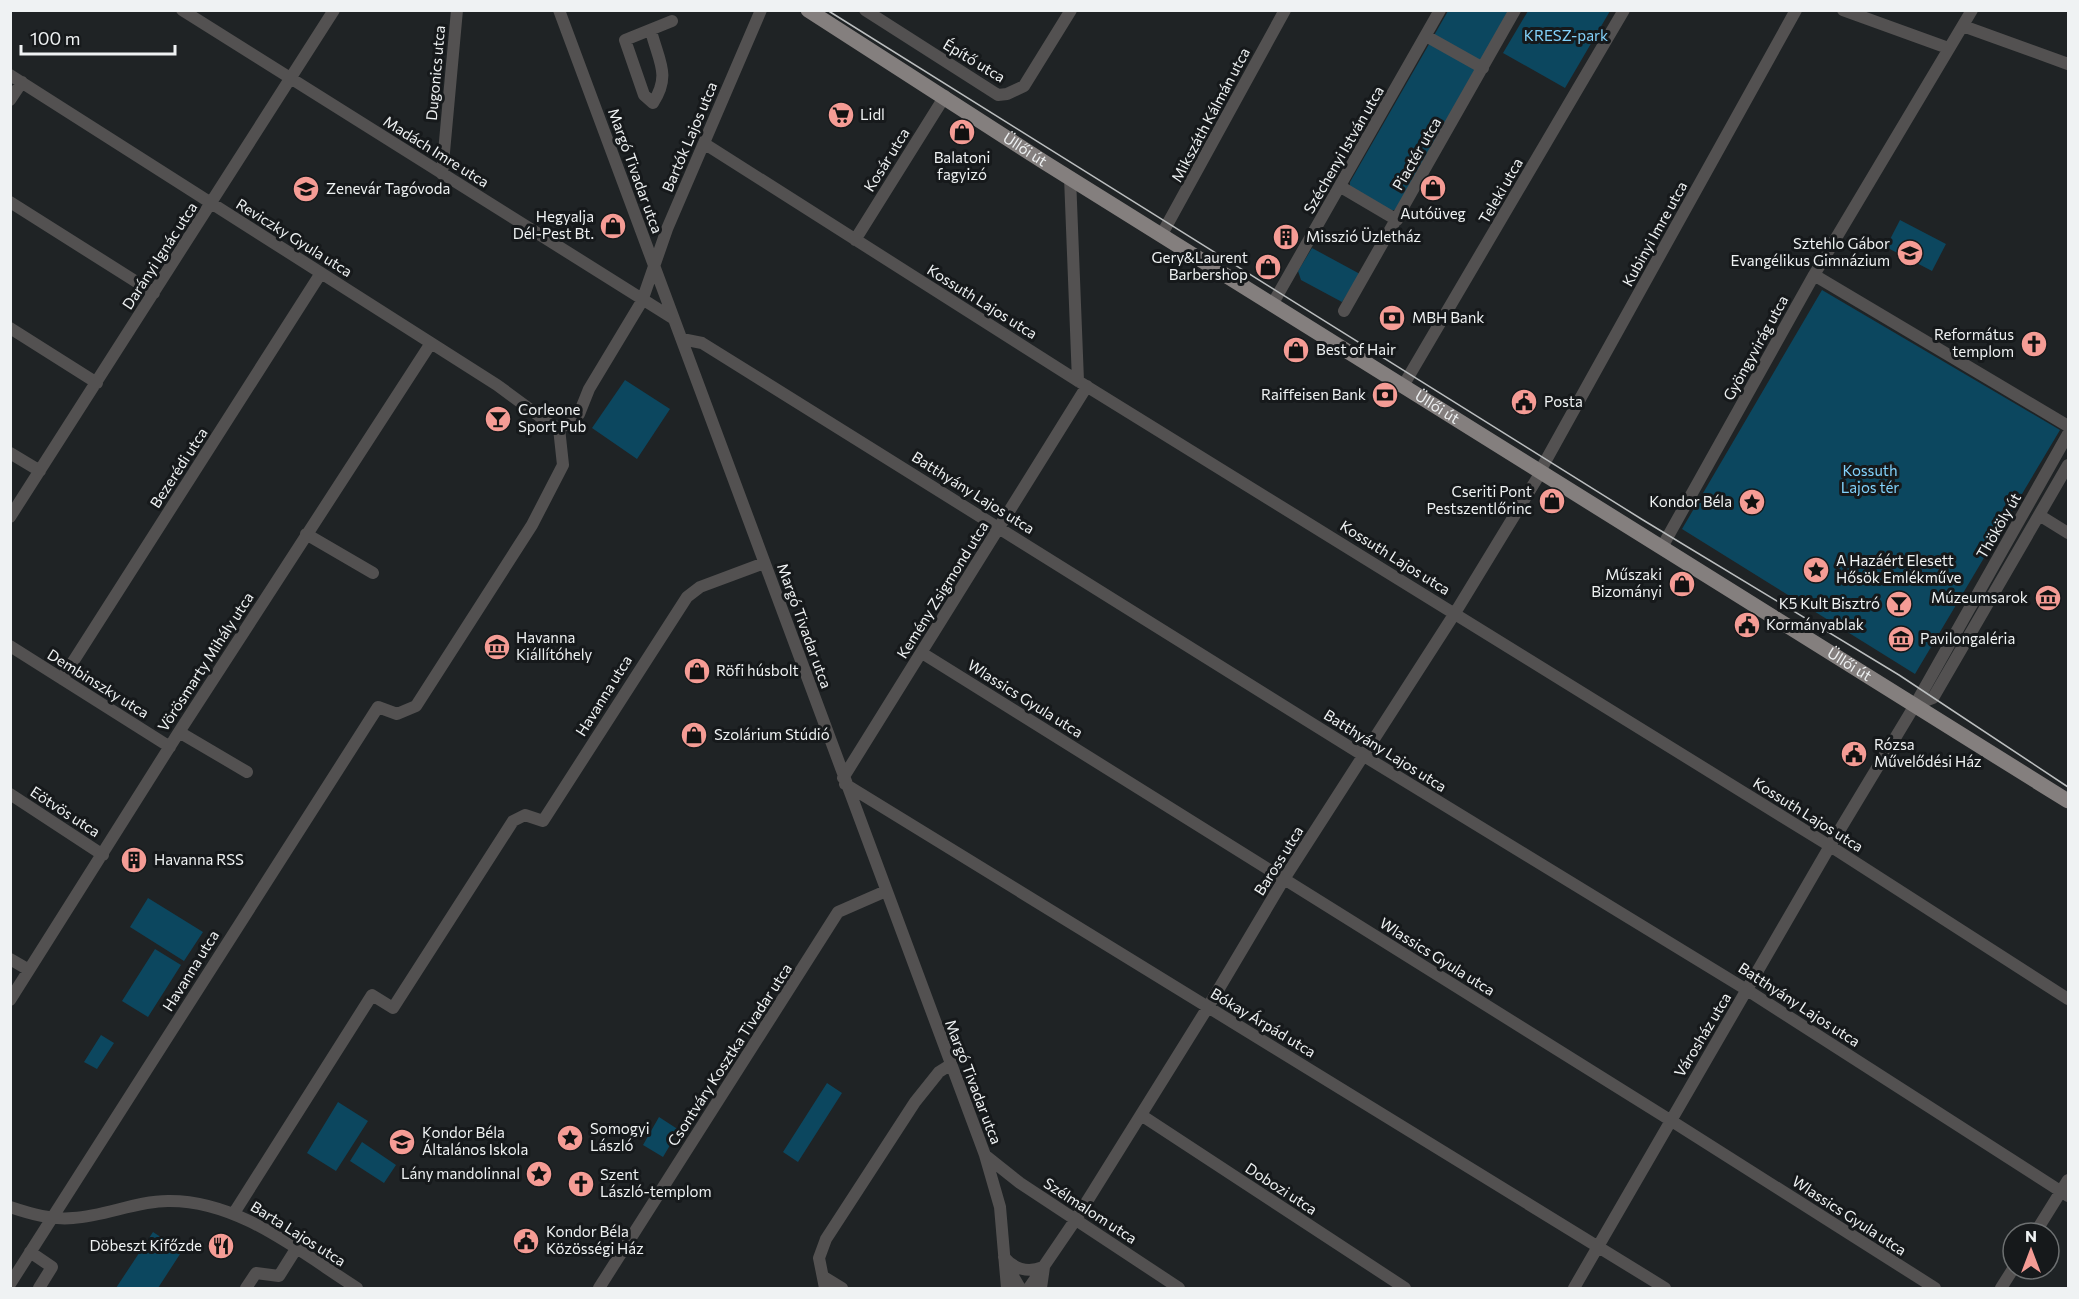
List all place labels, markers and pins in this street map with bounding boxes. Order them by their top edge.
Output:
supermarket icon: Lidl [826,100,856,130]
place label: Lidl [860,105,885,123]
shop icon: Balatoni fagyizó [947,117,977,147]
place label: Balatoni fagyizó [934,148,990,183]
shop icon: Autóüveg [1418,173,1448,203]
school or university icon: Zenevár Tagóvoda [291,174,321,204]
place label: Zenevár Tagóvoda [326,179,450,197]
place label: Autóüveg [1400,204,1466,222]
place label: Hegyalja Dél-Pest Bt. [513,207,594,242]
shop icon: Hegyalja Dél-Pest Bt. [598,211,628,241]
building icon: Misszió Üzletház [1271,222,1301,252]
place label: Misszió Üzletház [1306,227,1421,245]
place label: Sztehlo Gábor Evangélikus Gimnázium [1730,234,1890,269]
school or university icon: Sztehlo Gábor Evangélikus Gimnázium [1895,238,1925,268]
place label: Gery&Laurent Barbershop [1152,248,1248,283]
shop icon: Gery&Laurent Barbershop [1253,252,1283,282]
bank icon: MBH Bank [1377,303,1407,333]
place label: MBH Bank [1412,308,1484,326]
place label: Református templom [1934,325,2014,360]
church icon: Református templom [2019,329,2049,359]
shop icon: Best of Hair [1281,335,1311,365]
place label: Best of Hair [1316,340,1396,358]
bank icon: Raiffeisen Bank [1370,380,1400,410]
place label: Raiffeisen Bank [1261,385,1366,403]
public building icon: Posta [1509,387,1539,417]
place label: Posta [1544,392,1583,410]
place label: Corleone Sport Pub [518,400,586,435]
bar icon: Corleone Sport Pub [483,404,513,434]
place label: Cseriti Pont Pestszentlőrinc [1426,482,1532,517]
shop icon: Cseriti Pont Pestszentlőrinc [1537,486,1567,516]
place icon: Kondor Béla [1737,487,1767,517]
place label: Kondor Béla [1649,492,1732,510]
place label: A Hazáért Elesett Hősök Emlékműve [1836,551,1962,586]
place icon: A Hazáért Elesett Hősök Emlékműve [1801,555,1831,585]
place label: Műszaki Bizományi [1591,565,1662,600]
shop icon: Műszaki Bizományi [1667,569,1697,599]
museum icon: Múzeumsarok [2033,583,2063,613]
place label: Múzeumsarok [1931,588,2028,606]
bar icon: K5 Kult Bisztró [1884,589,1914,619]
place label: K5 Kult Bisztró [1779,594,1880,612]
public building icon: Kormányablak [1732,610,1762,640]
place label: Kormányablak [1766,615,1864,633]
museum icon: Pavilongaléria [1886,624,1916,654]
place label: Havanna Kiállítóhely [516,628,592,663]
place label: Pavilongaléria [1920,629,2015,647]
museum icon: Havanna Kiállítóhely [482,632,512,662]
shop icon: Röfi húsbolt [682,656,712,686]
place label: Röfi húsbolt [716,661,799,679]
shop icon: Szolárium Stúdió [679,720,709,750]
place label: Szolárium Stúdió [714,725,830,743]
place label: Rózsa Művelődési Ház [1874,735,1981,770]
public building icon: Rózsa Művelődési Ház [1839,739,1869,769]
building icon: Havanna RSS [119,845,149,875]
place label: Havanna RSS [154,850,244,868]
place label: Somogyi László [590,1119,650,1154]
place label: Kondor Béla Általános Iskola [422,1123,528,1158]
place icon: Somogyi László [555,1123,585,1153]
school or university icon: Kondor Béla Általános Iskola [387,1127,417,1157]
place icon: Lány mandolinnal [524,1159,554,1189]
place label: Lány mandolinnal [401,1164,520,1182]
place label: Szent László-templom [600,1165,712,1200]
church icon: Szent László-templom [566,1169,596,1199]
place label: Kondor Béla Közösségi Ház [546,1222,644,1257]
public building icon: Kondor Béla Közösségi Ház [511,1226,541,1256]
restaurant icon: Döbeszt Kifőzde [206,1231,236,1261]
place label: Döbeszt Kifőzde [89,1236,202,1254]

